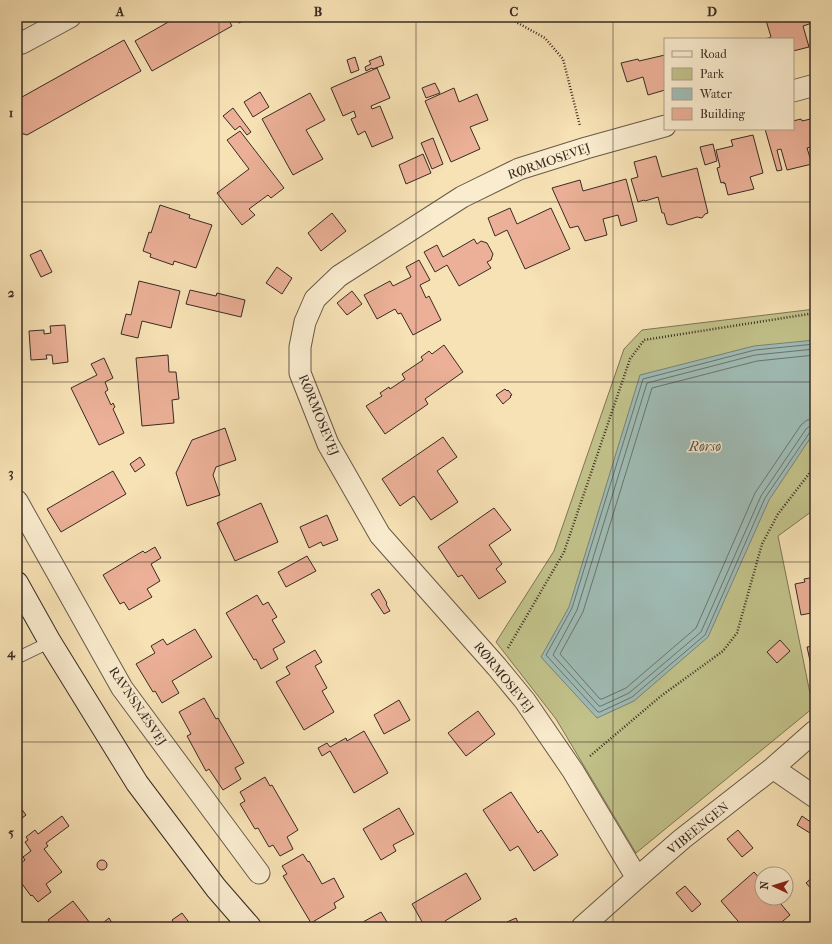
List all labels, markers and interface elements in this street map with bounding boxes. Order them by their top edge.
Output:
text: A [115,4,125,19]
text: B [314,4,323,19]
text: C [510,4,519,19]
text: D [707,4,717,19]
legend [664,38,794,130]
text: Road [700,47,727,61]
text: Park [700,67,725,81]
text: Water [699,87,733,101]
text: 1 [9,105,14,120]
text: Building [700,107,745,121]
street label: RØRMOSEVEJ [506,140,592,182]
text: 2 [8,285,15,300]
street label: RØRMOSEVEJ [296,372,342,458]
water label: Rørsø [688,438,721,455]
text: 3 [8,465,14,481]
street label: RØRMOSEVEJ [471,639,537,715]
text: 4 [6,645,16,661]
street label: RAVNSNÆSVEJ [106,664,170,748]
street label: VIBEENGEN [664,799,732,858]
text: 5 [8,825,14,840]
north arrow [754,866,794,906]
text: N [758,880,771,890]

